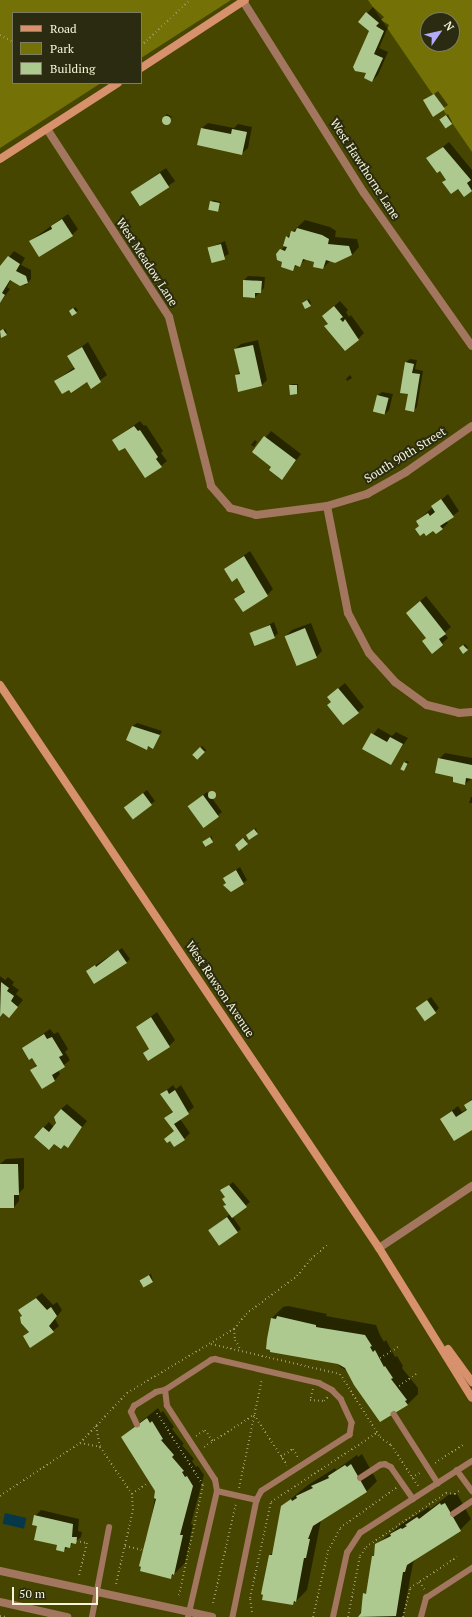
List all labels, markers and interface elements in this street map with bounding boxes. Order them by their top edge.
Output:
legend [12,12,142,84]
north arrow [420,12,460,52]
text: N [441,18,457,33]
text: Road [50,21,77,36]
text: Park [50,41,74,56]
text: Building [50,61,95,76]
street label: West Hawthorne Lane [327,116,403,222]
street label: West Meadow Lane [113,215,181,309]
street label: South 90th Street [362,424,448,486]
street label: West Rawson Avenue [183,938,257,1040]
scale bar [14,1579,100,1605]
text: 50 m [19,1586,45,1601]

